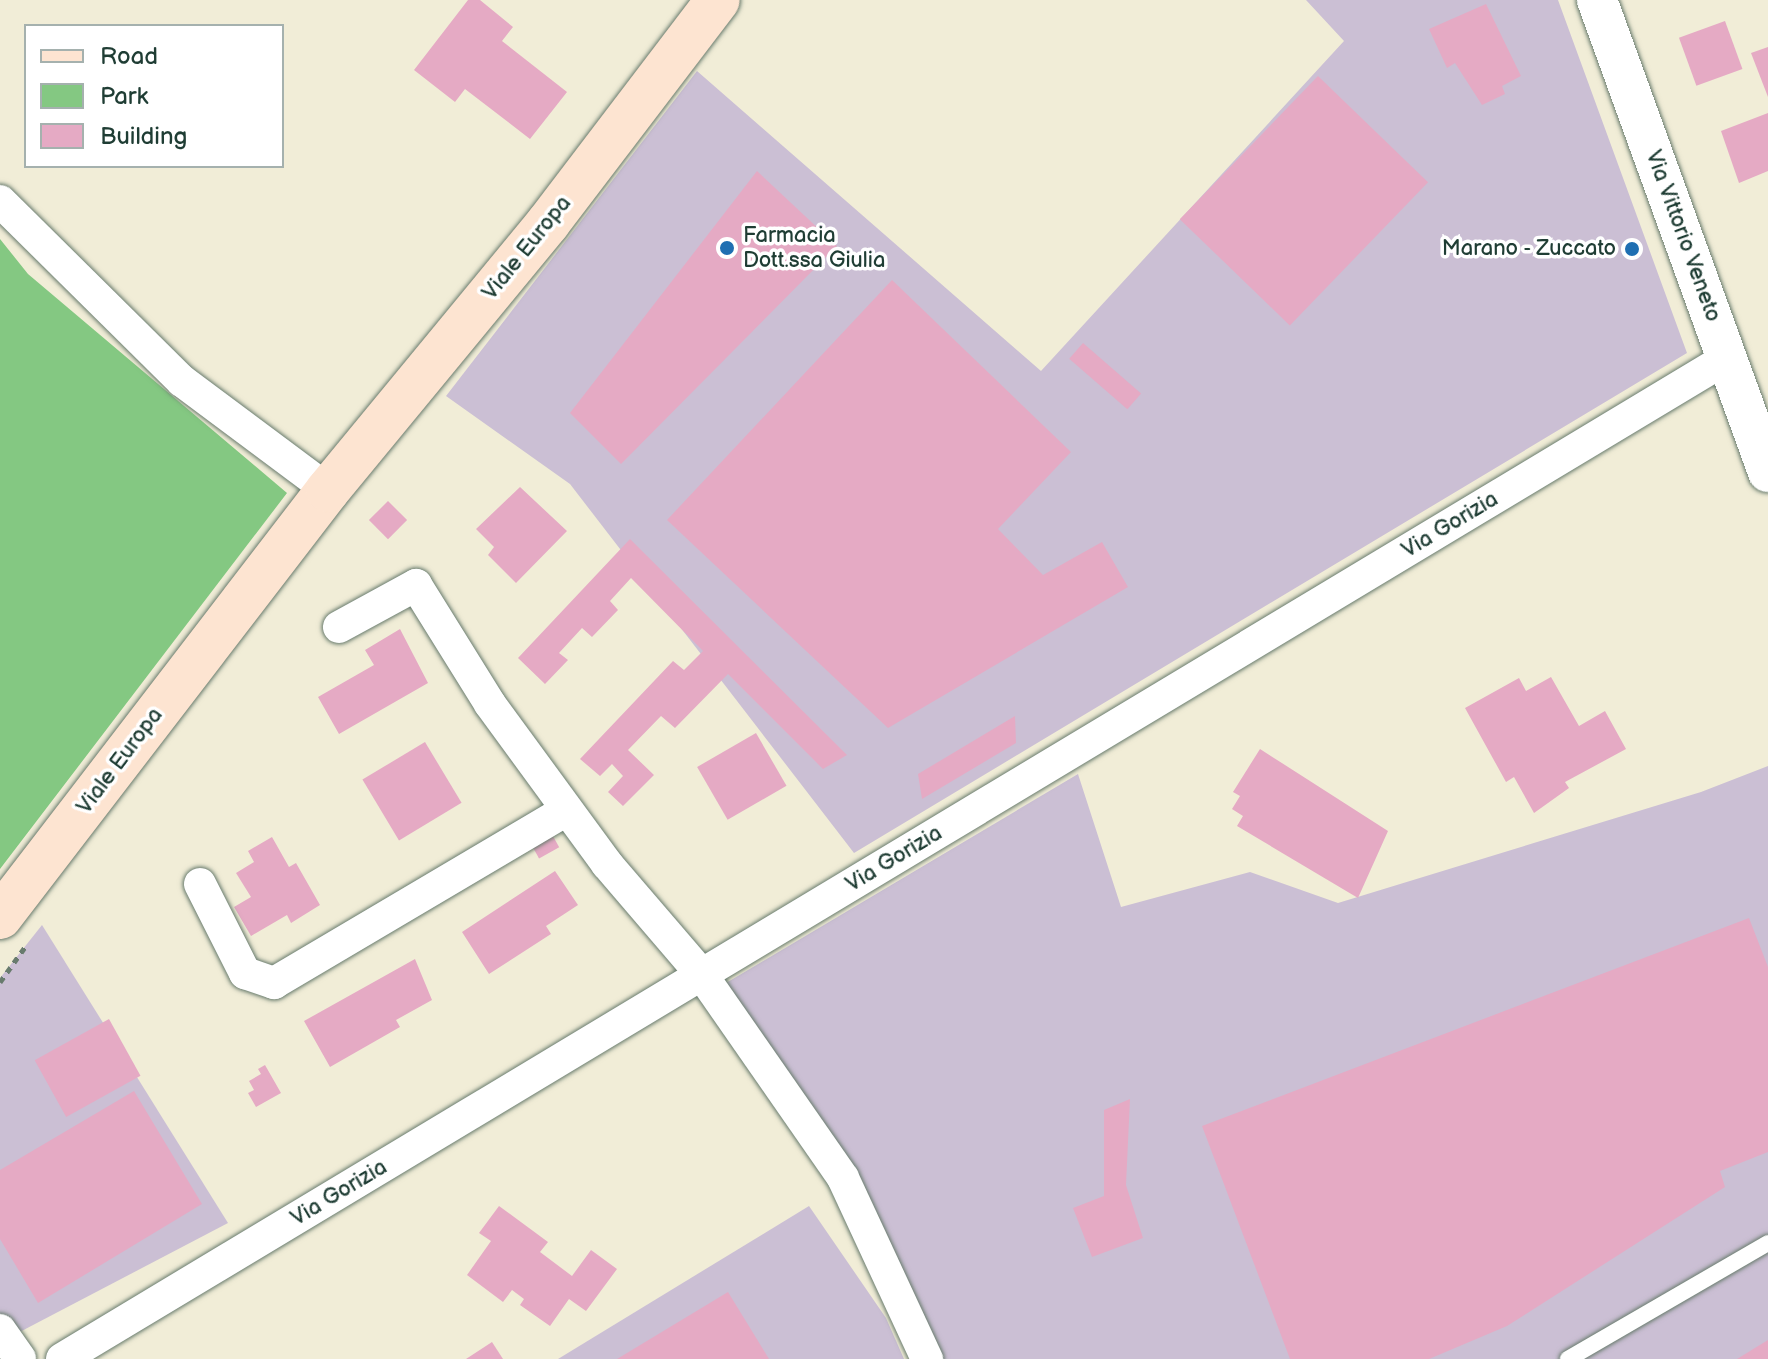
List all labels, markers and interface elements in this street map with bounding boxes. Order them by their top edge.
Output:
legend [24,24,284,168]
text: Road [100,42,158,71]
text: Park [100,82,148,111]
text: Building [100,122,187,151]
street label: Via Vittorio Veneto [1640,146,1726,326]
street label: Viale Europa [477,191,577,305]
place label: Farmacia Dott.ssa Giulia [743,222,885,274]
place label: Marano - Zuccato [1440,236,1616,262]
marker: Farmacia Dott.ssa Giulia [718,239,736,257]
marker: Marano - Zuccato [1623,240,1641,258]
street label: Via Gorizia [1397,486,1503,564]
street label: Viale Europa [71,703,169,819]
street label: Via Gorizia [841,820,947,898]
street label: Via Gorizia [286,1154,392,1232]

